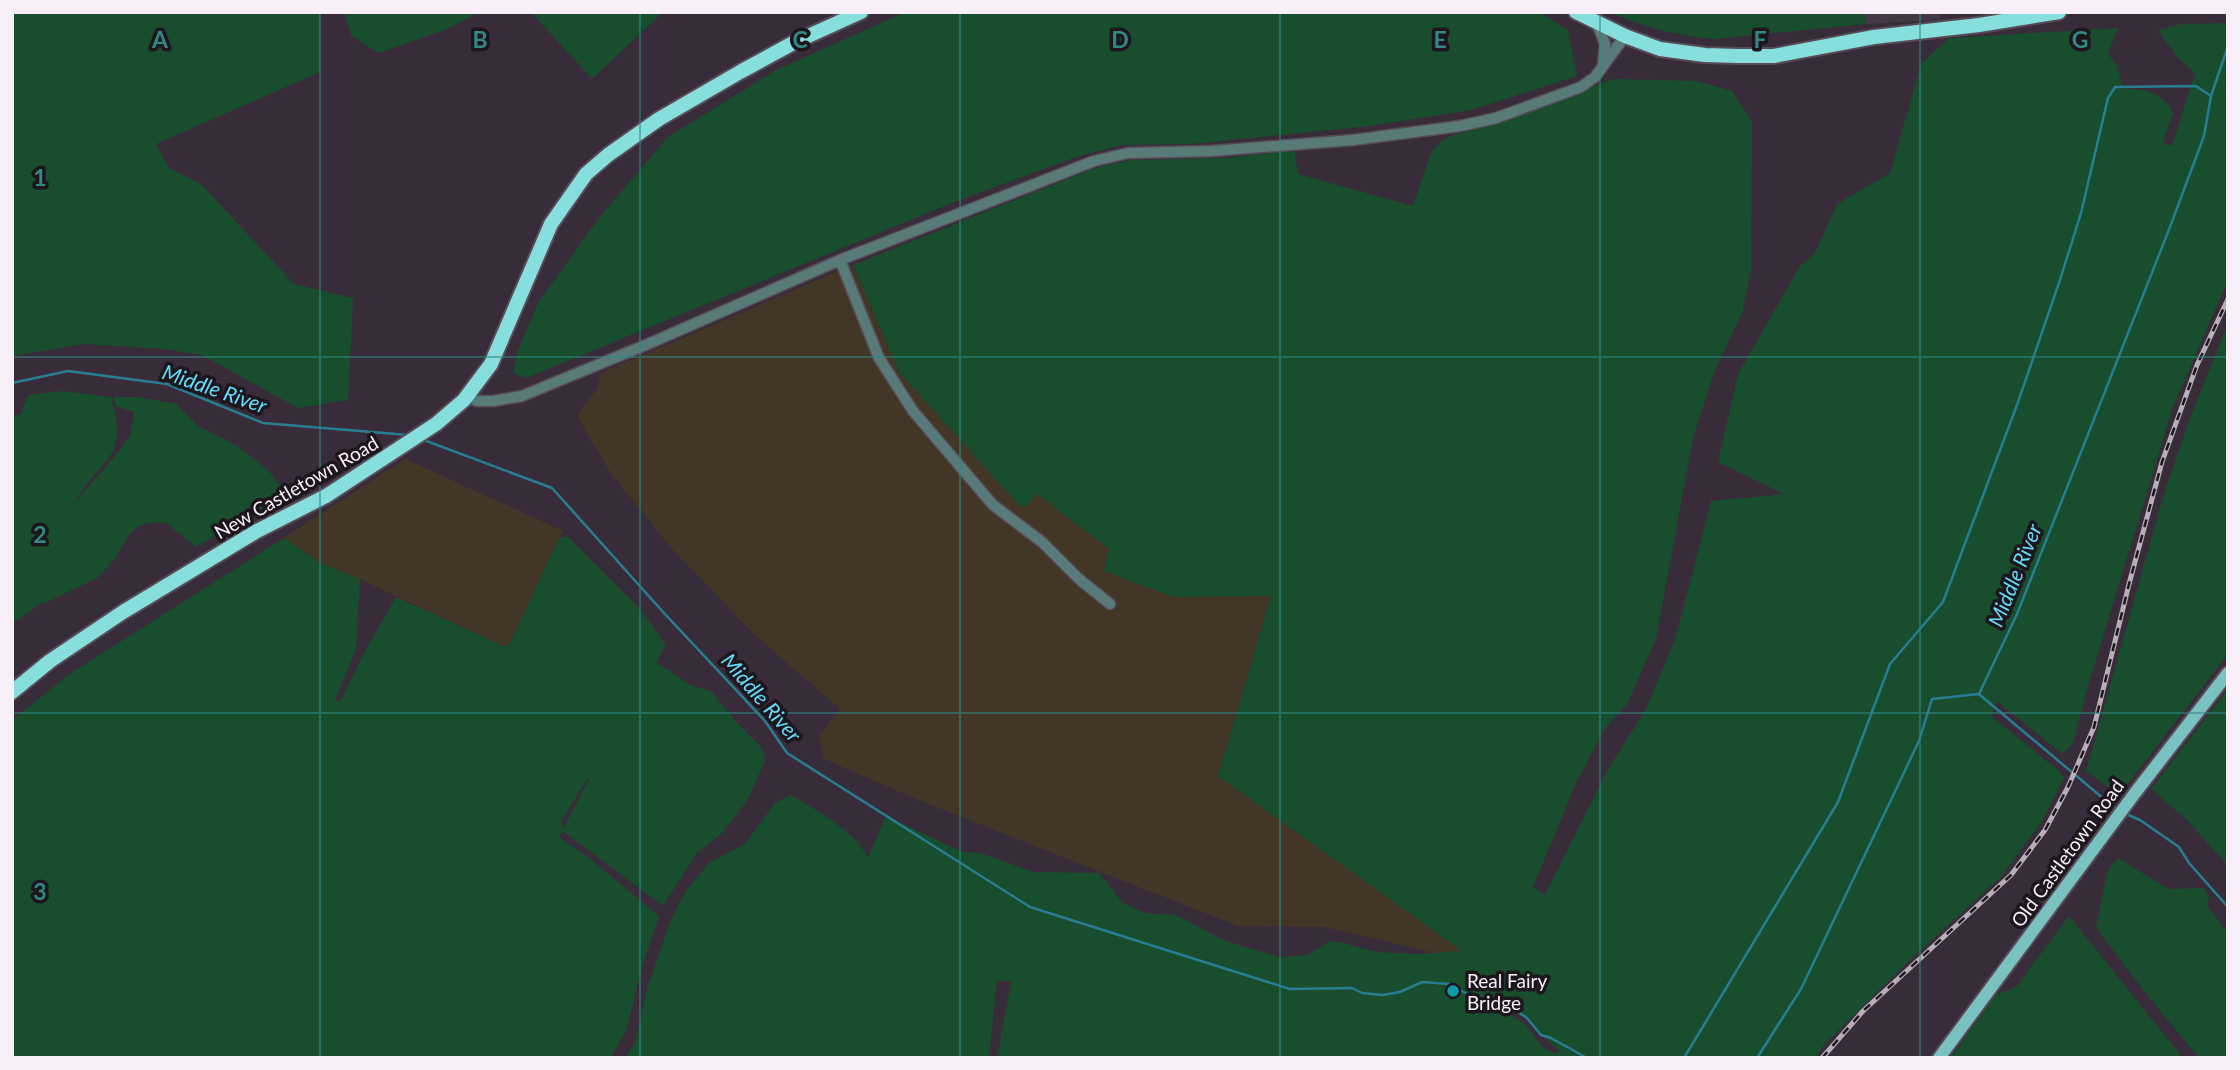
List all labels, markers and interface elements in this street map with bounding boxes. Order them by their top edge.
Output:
text: A [151,25,169,53]
text: B [472,25,488,53]
text: C [792,25,808,53]
text: D [1111,25,1129,53]
text: E [1433,25,1447,53]
text: F [1753,25,1767,53]
text: G [2072,25,2088,53]
text: 1 [33,163,47,191]
water label: Middle River [160,358,271,418]
street label: New Castletown Road [210,431,382,543]
water label: Middle River [1982,519,2046,630]
text: 2 [33,520,47,548]
water label: Middle River [717,648,808,747]
street label: Old Castletown Road [2006,775,2128,931]
text: 3 [33,877,47,905]
place label: Real Fairy Bridge [1467,969,1547,1014]
marker: Real Fairy Bridge [1445,983,1461,999]

